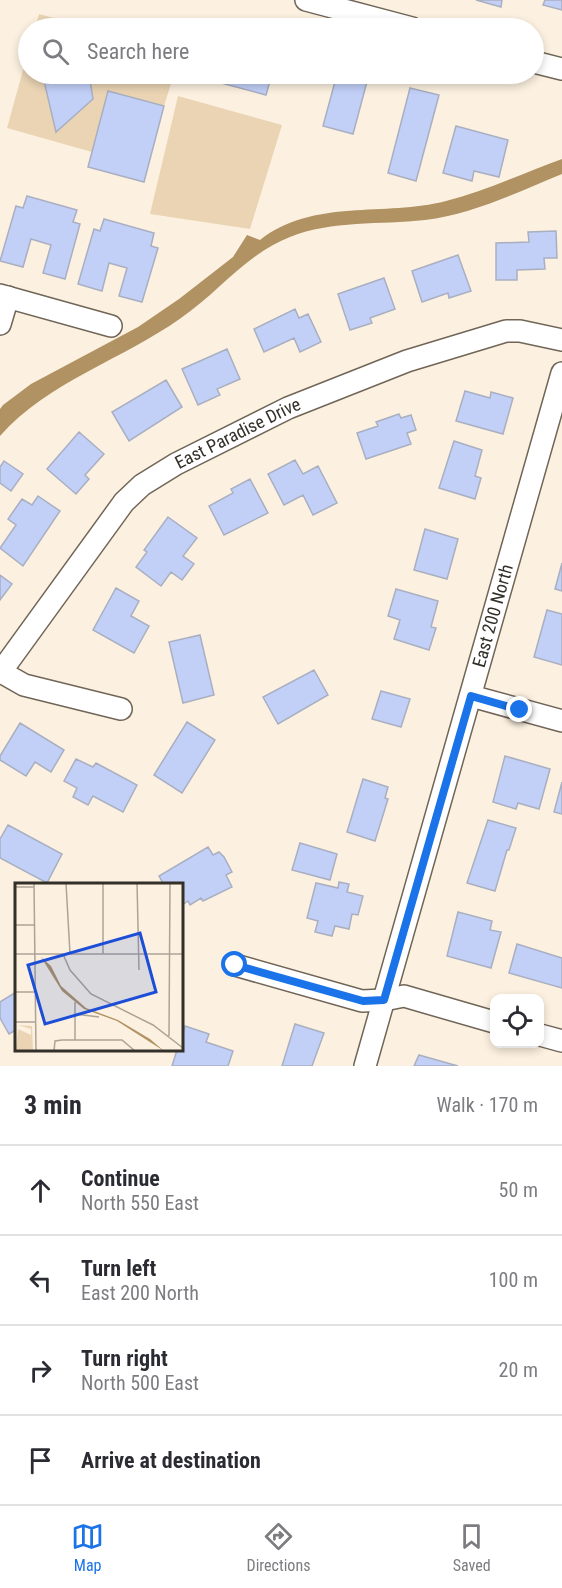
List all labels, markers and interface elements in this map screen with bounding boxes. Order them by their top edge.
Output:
search box [18,18,544,84]
icon: search [39,35,72,68]
text: Search here [87,39,189,64]
street label: East Paradise Drive [171,393,303,473]
street label: East 200 North [468,562,517,670]
route end [506,696,532,722]
inset map [15,883,183,1051]
route start [221,951,247,977]
map controls [490,994,544,1048]
button: locate [490,994,544,1048]
text: 3 min [24,1090,82,1120]
text: Walk · 170 m [437,1093,538,1117]
text: Continue [81,1166,160,1191]
icon: ahead [24,1174,57,1207]
text: 50 m [499,1178,538,1202]
text: North 550 East [81,1191,199,1215]
text: Turn left [81,1256,156,1281]
icon: left [24,1264,57,1297]
text: 100 m [489,1268,538,1292]
text: East 200 North [81,1281,199,1305]
text: Turn right [81,1346,168,1371]
icon: right [24,1354,57,1387]
text: 20 m [499,1358,538,1382]
text: North 500 East [81,1371,199,1395]
icon: arrive [24,1444,57,1477]
text: Arrive at destination [81,1448,261,1473]
tab: Map [71,1520,104,1575]
tab: Directions [247,1520,310,1575]
tab: Saved [453,1520,491,1575]

